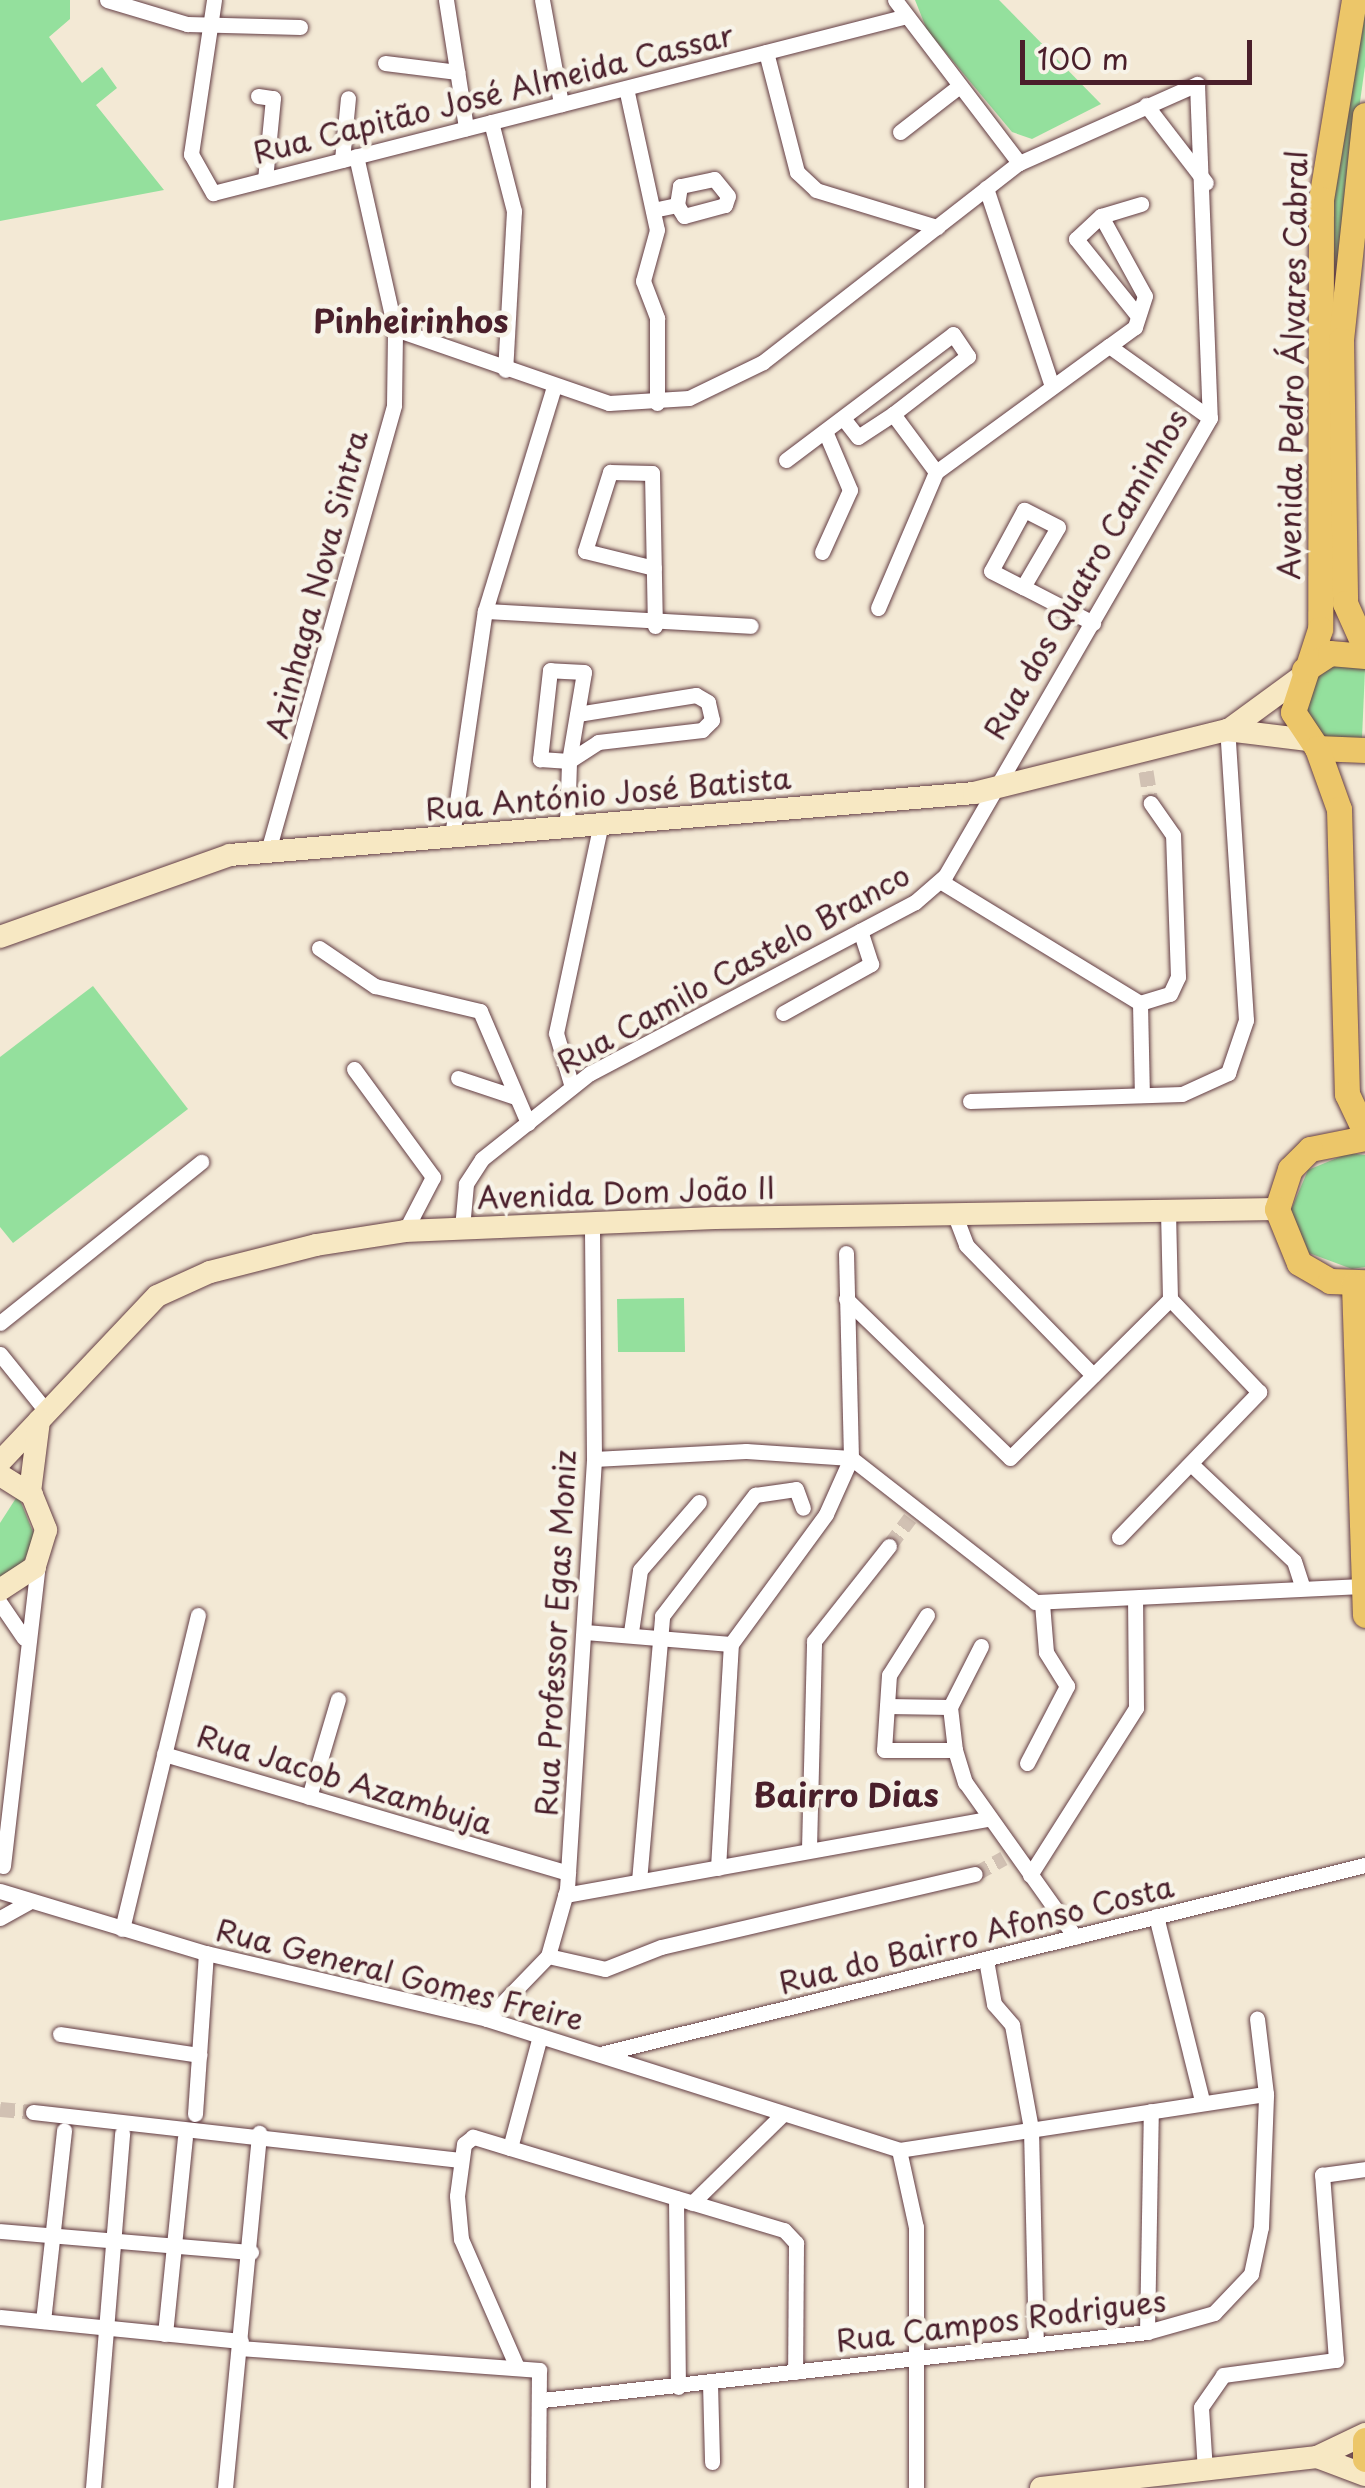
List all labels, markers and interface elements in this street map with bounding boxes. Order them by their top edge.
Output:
street label: Rua Capitão José Almeida Cassar [249,16,737,170]
scale bar [1025,20,1258,82]
text: 100 m [1037,35,1129,80]
street label: Avenida Pedro Álvares Cabral [1270,149,1314,581]
district label: Pinheirinhos [313,301,509,339]
street label: Rua dos Quatro Caminhos [975,401,1195,747]
street label: Azinhaga Nova Sintra [257,425,375,743]
street label: Rua António José Batista [423,759,793,827]
street label: Rua Camilo Castelo Branco [551,856,915,1080]
street label: Avenida Dom João II [476,1169,776,1215]
street label: Rua Professor Egas Moniz [527,1447,583,1819]
street label: Rua Jacob Azambuja [192,1717,498,1841]
district label: Bairro Dias [753,1775,939,1813]
street label: Rua do Bairro Afonso Costa [776,1868,1176,2000]
street label: Rua General Gomes Freire [211,1910,589,2038]
street label: Rua Campos Rodrigues [833,2282,1169,2358]

